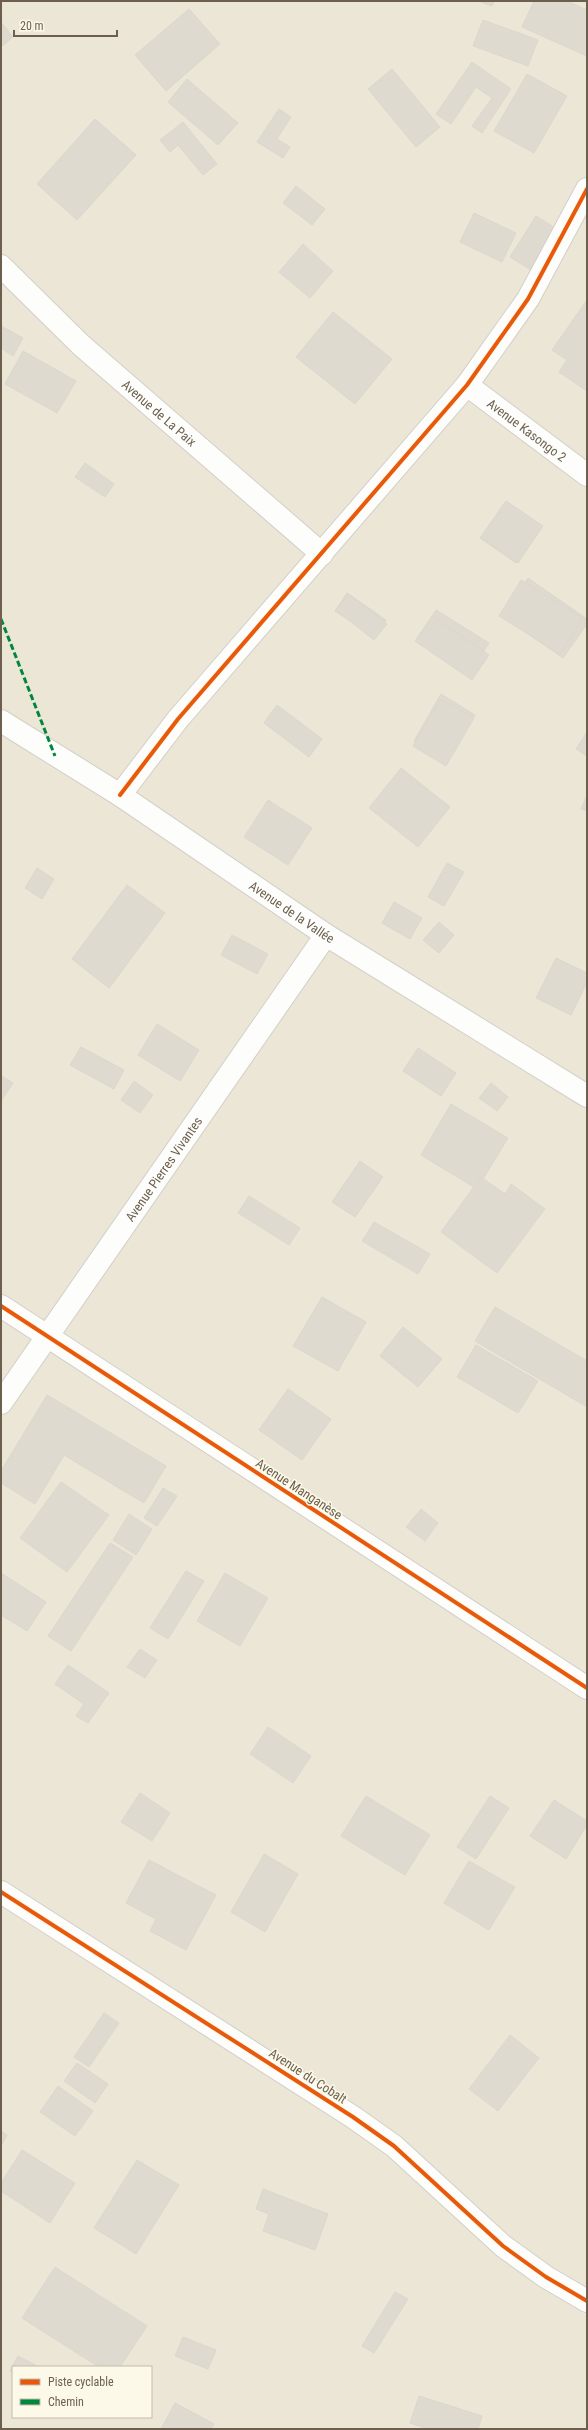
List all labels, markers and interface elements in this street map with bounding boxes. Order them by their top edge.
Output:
scale bar [14,12,117,38]
text: 20 m [20,19,44,33]
street label: Avenue de La Paix [119,377,200,449]
street label: Avenue Kasongo 2 [485,396,569,464]
street label: Avenue de la Vallée [247,878,337,946]
street label: Avenue Pierres Vivantes [122,1114,205,1224]
street label: Avenue Manganèse [253,1456,345,1522]
street label: Avenue du Cobalt [266,2045,350,2107]
legend [12,2366,152,2418]
text: Piste cyclable [48,2375,114,2389]
text: Chemin [48,2395,84,2409]

